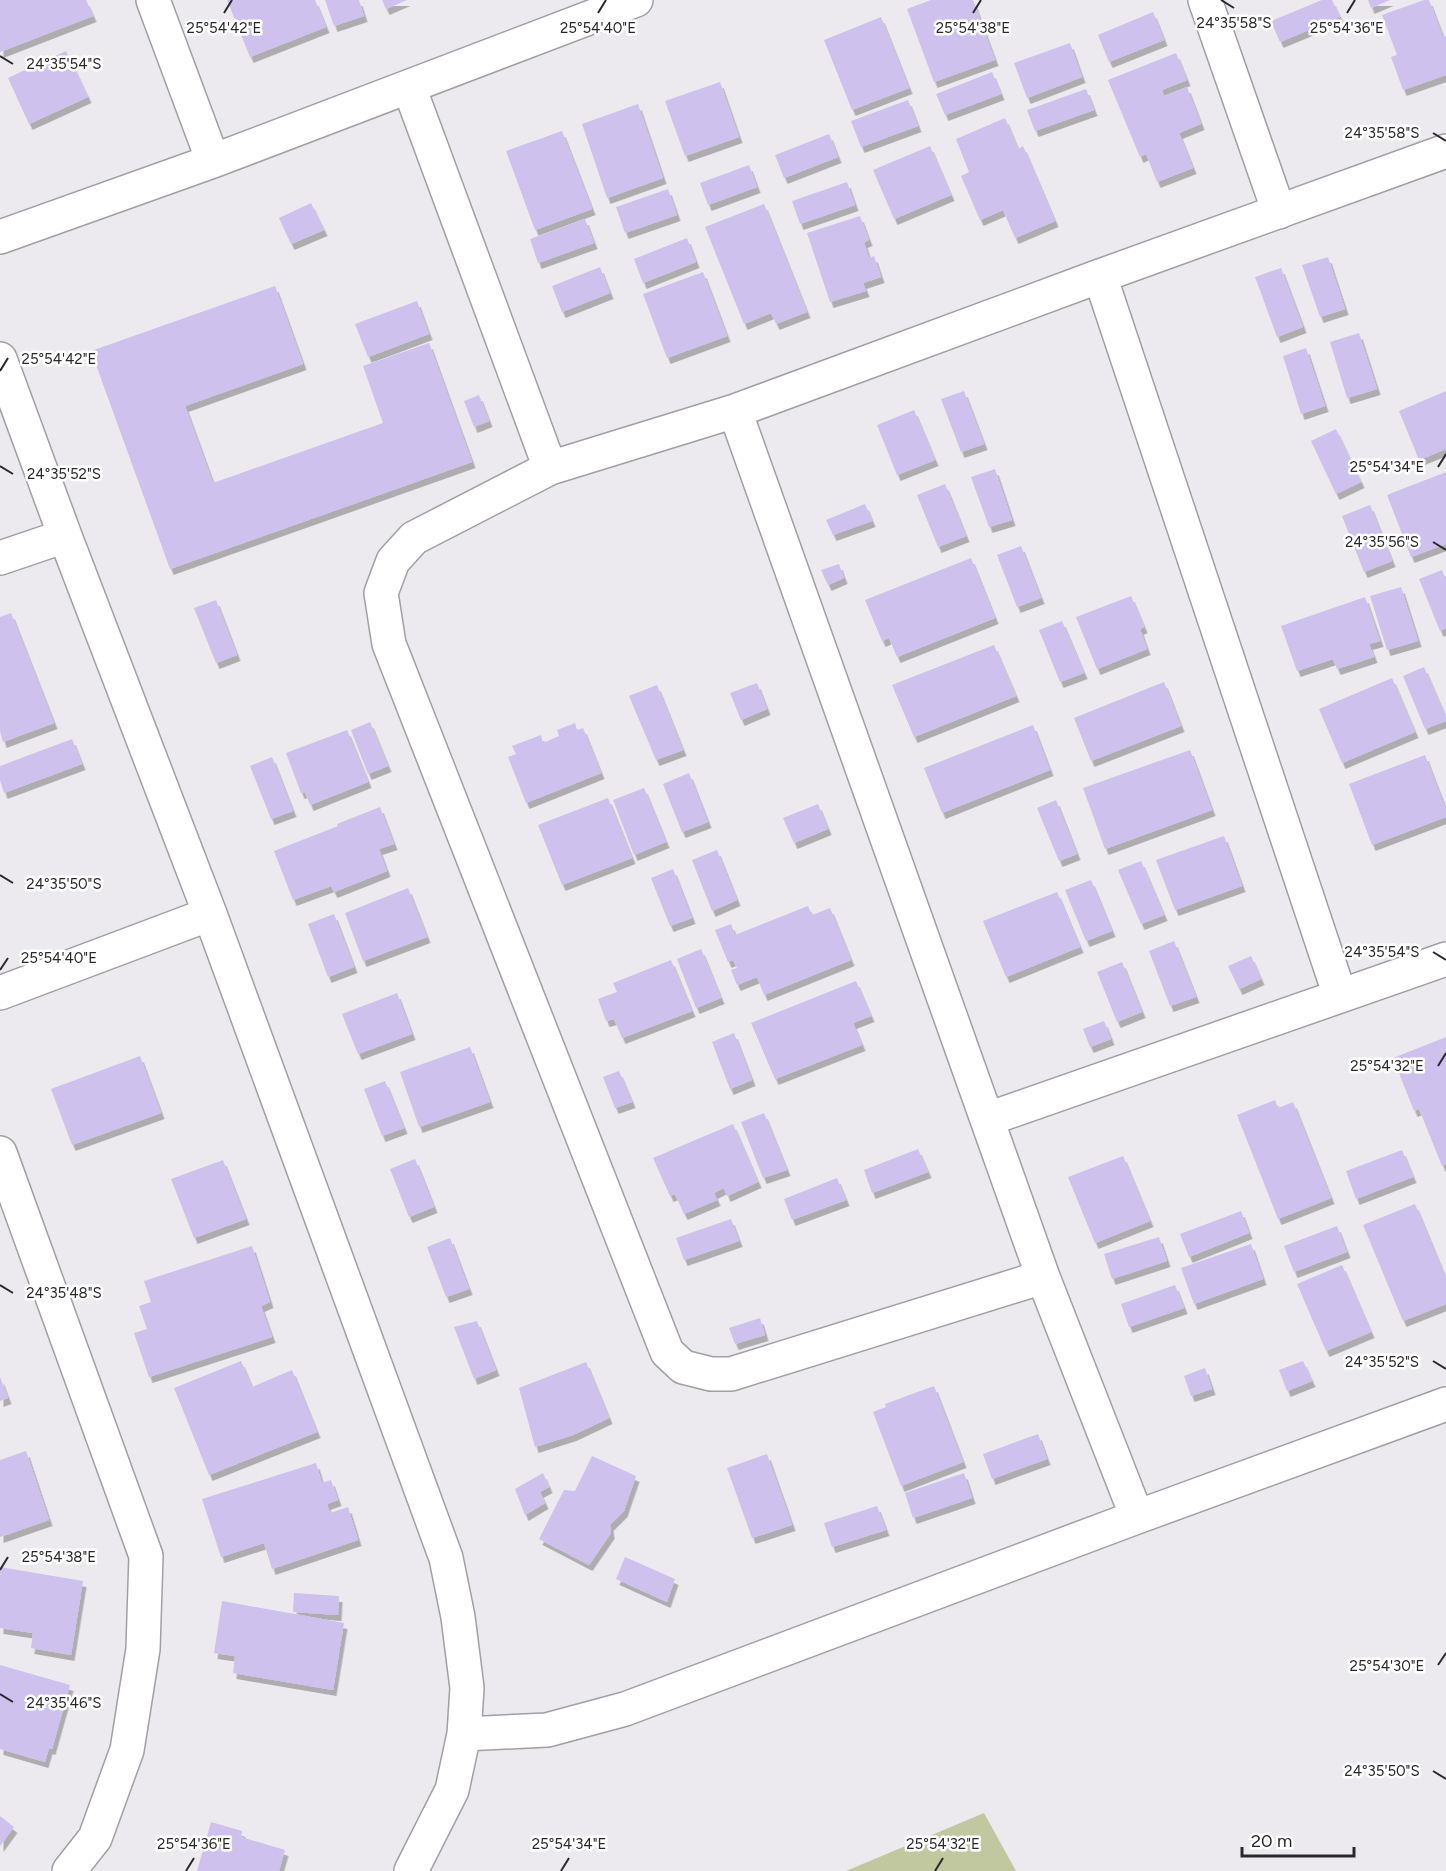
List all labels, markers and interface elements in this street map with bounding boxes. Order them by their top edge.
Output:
text: 24°35'58"S [1197,14,1271,32]
text: 25°54'42"E [187,19,261,37]
text: 25°54'40"E [560,19,636,37]
text: 25°54'38"E [936,19,1010,37]
text: 25°54'36"E [1310,19,1384,37]
text: 24°35'54"S [27,55,101,73]
text: 24°35'58"S [1345,124,1419,142]
text: 25°54'42"E [22,350,96,368]
text: 25°54'34"E [1350,458,1424,476]
text: 24°35'52"S [27,465,101,483]
text: 24°35'56"S [1345,533,1419,551]
text: 24°35'50"S [26,875,102,893]
text: 24°35'54"S [1345,943,1419,961]
text: 25°54'40"E [21,949,97,967]
text: 25°54'32"E [1350,1057,1424,1075]
text: 24°35'48"S [26,1284,102,1302]
text: 24°35'52"S [1345,1353,1419,1371]
text: 25°54'38"E [22,1548,96,1566]
text: 25°54'30"E [1350,1657,1424,1675]
text: 24°35'46"S [27,1694,101,1712]
text: 24°35'50"S [1344,1762,1420,1780]
scale bar [1242,1820,1354,1858]
text: 20 m [1251,1830,1292,1852]
text: 25°54'36"E [157,1835,231,1853]
text: 25°54'34"E [532,1835,606,1853]
text: 25°54'32"E [906,1835,980,1853]

